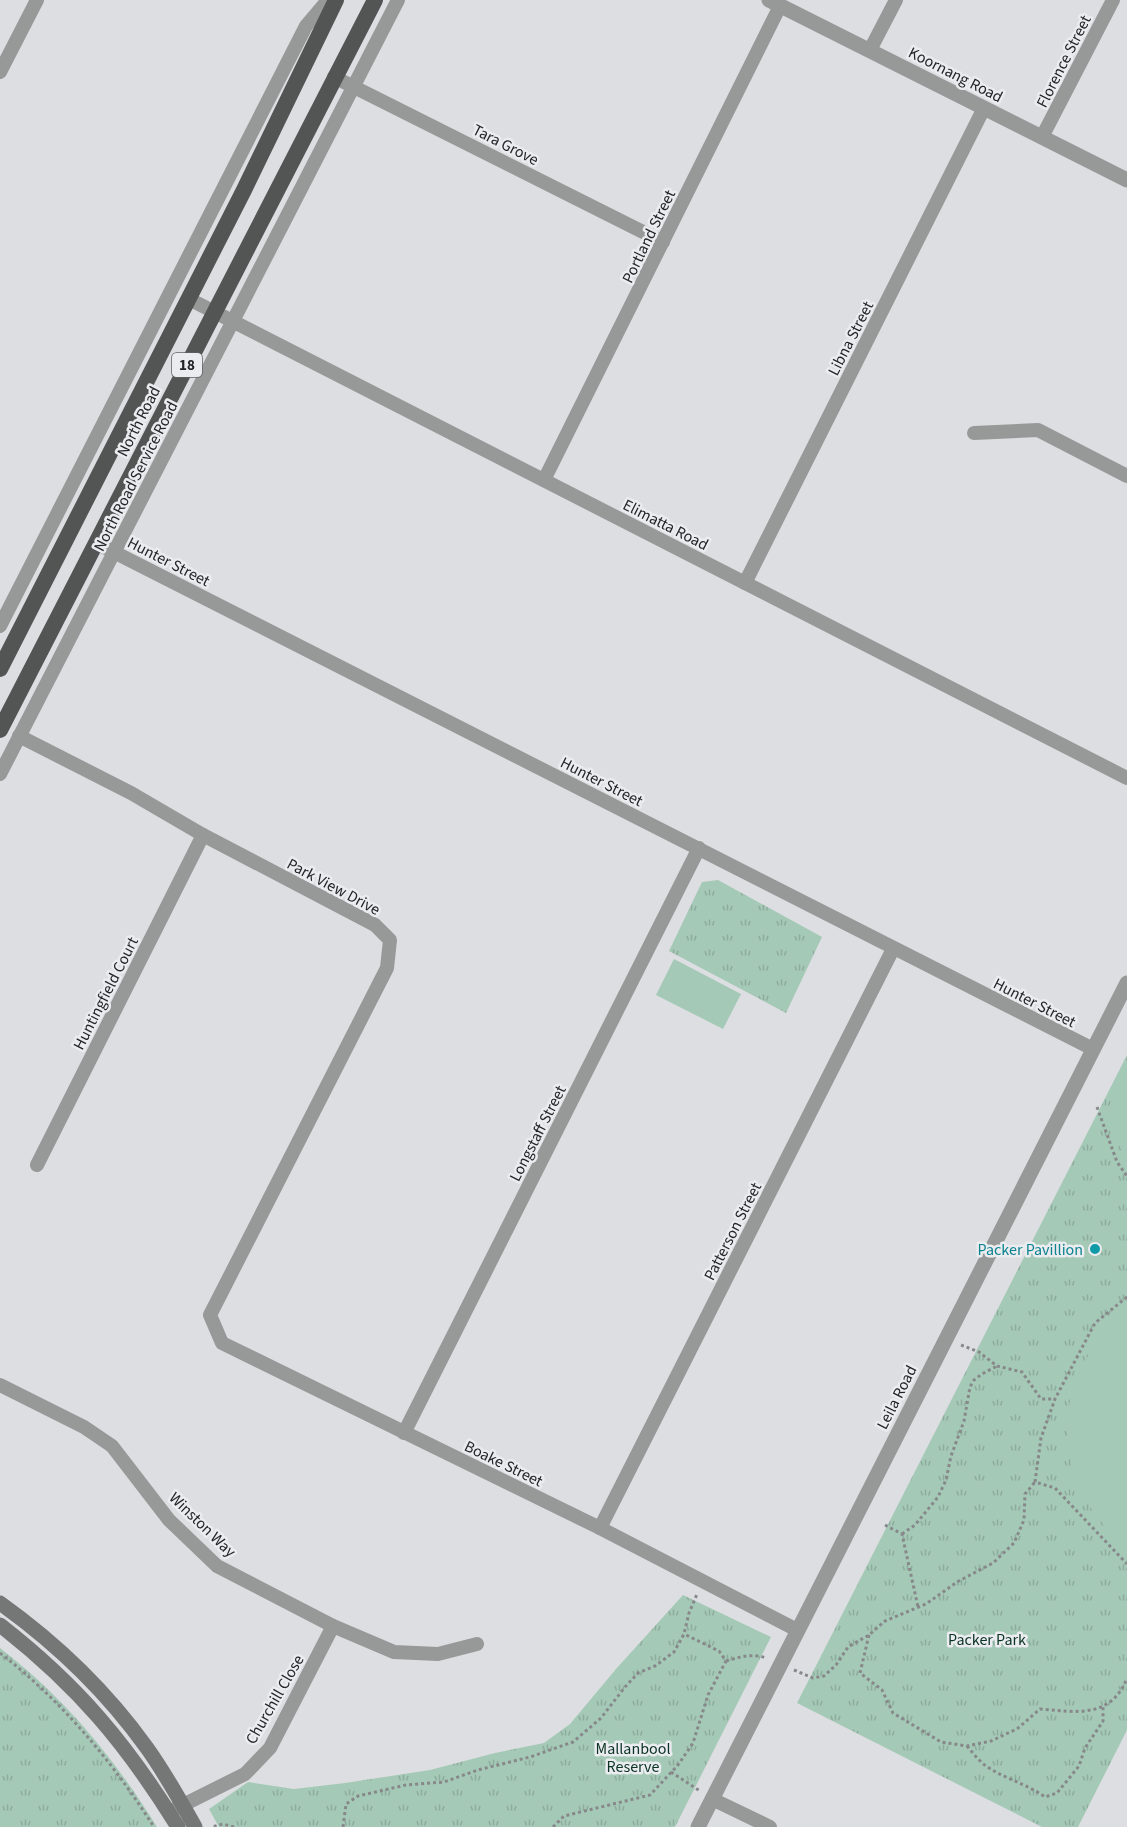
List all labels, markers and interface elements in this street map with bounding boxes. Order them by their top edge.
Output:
street label: Florence Street [1031,11,1097,111]
street label: Koornang Road [905,42,1007,108]
street label: Tara Grove [469,119,542,171]
street label: Portland Street [617,186,681,287]
street label: Libna Street [823,297,879,379]
road number: 18 [172,353,202,377]
street label: North Road [112,382,166,460]
street label: North Road Service Road [88,398,183,555]
street label: Elimatta Road [619,494,712,556]
street label: Hunter Street [124,532,214,592]
street label: Hunter Street [557,752,647,812]
street label: Park View Drive [283,853,384,921]
street label: Huntingfield Court [68,933,144,1054]
street label: Hunter Street [990,973,1080,1033]
street label: Longstaff Street [504,1081,572,1185]
street label: Patterson Street [699,1178,767,1284]
place label: Packer Pavillion [978,1239,1083,1261]
marker: Packer Pavillion [1088,1242,1102,1256]
street label: Leila Road [871,1362,922,1433]
street label: Boake Street [461,1435,547,1493]
street label: Winston Way [164,1487,241,1563]
park label: Packer Park [948,1629,1026,1651]
street label: Churchill Close [240,1651,309,1748]
park label: Mallanbool Reserve [596,1738,670,1778]

